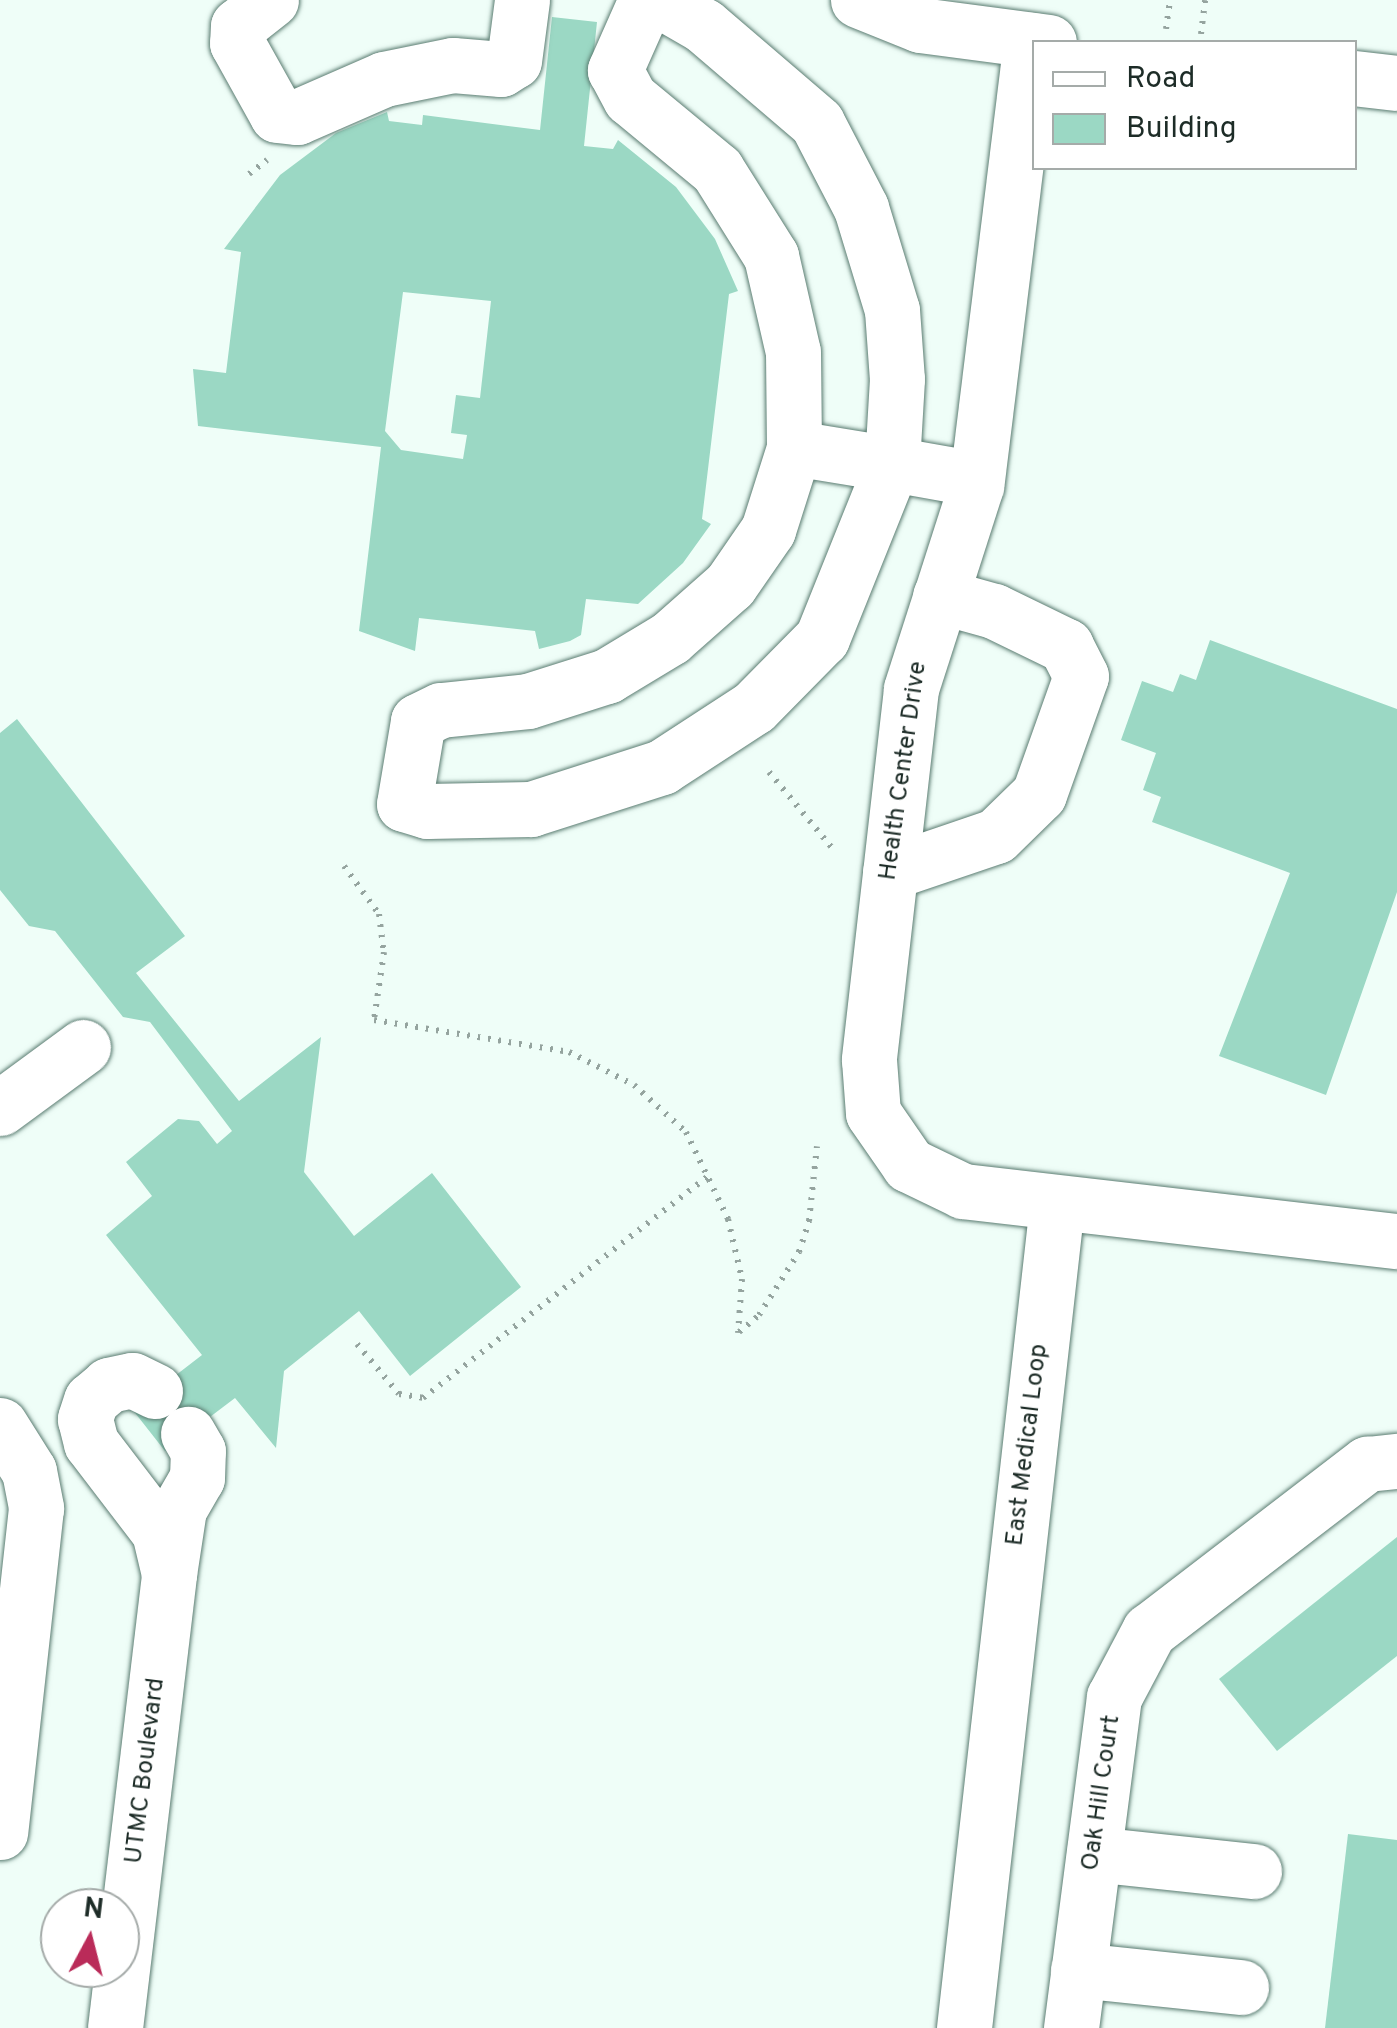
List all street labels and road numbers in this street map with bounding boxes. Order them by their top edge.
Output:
street label: Health Center Drive [874,660,934,882]
street label: East Medical Loop [1001,1342,1055,1548]
street label: UTMC Boulevard [120,1676,172,1866]
street label: Oak Hill Court [1076,1713,1128,1873]

